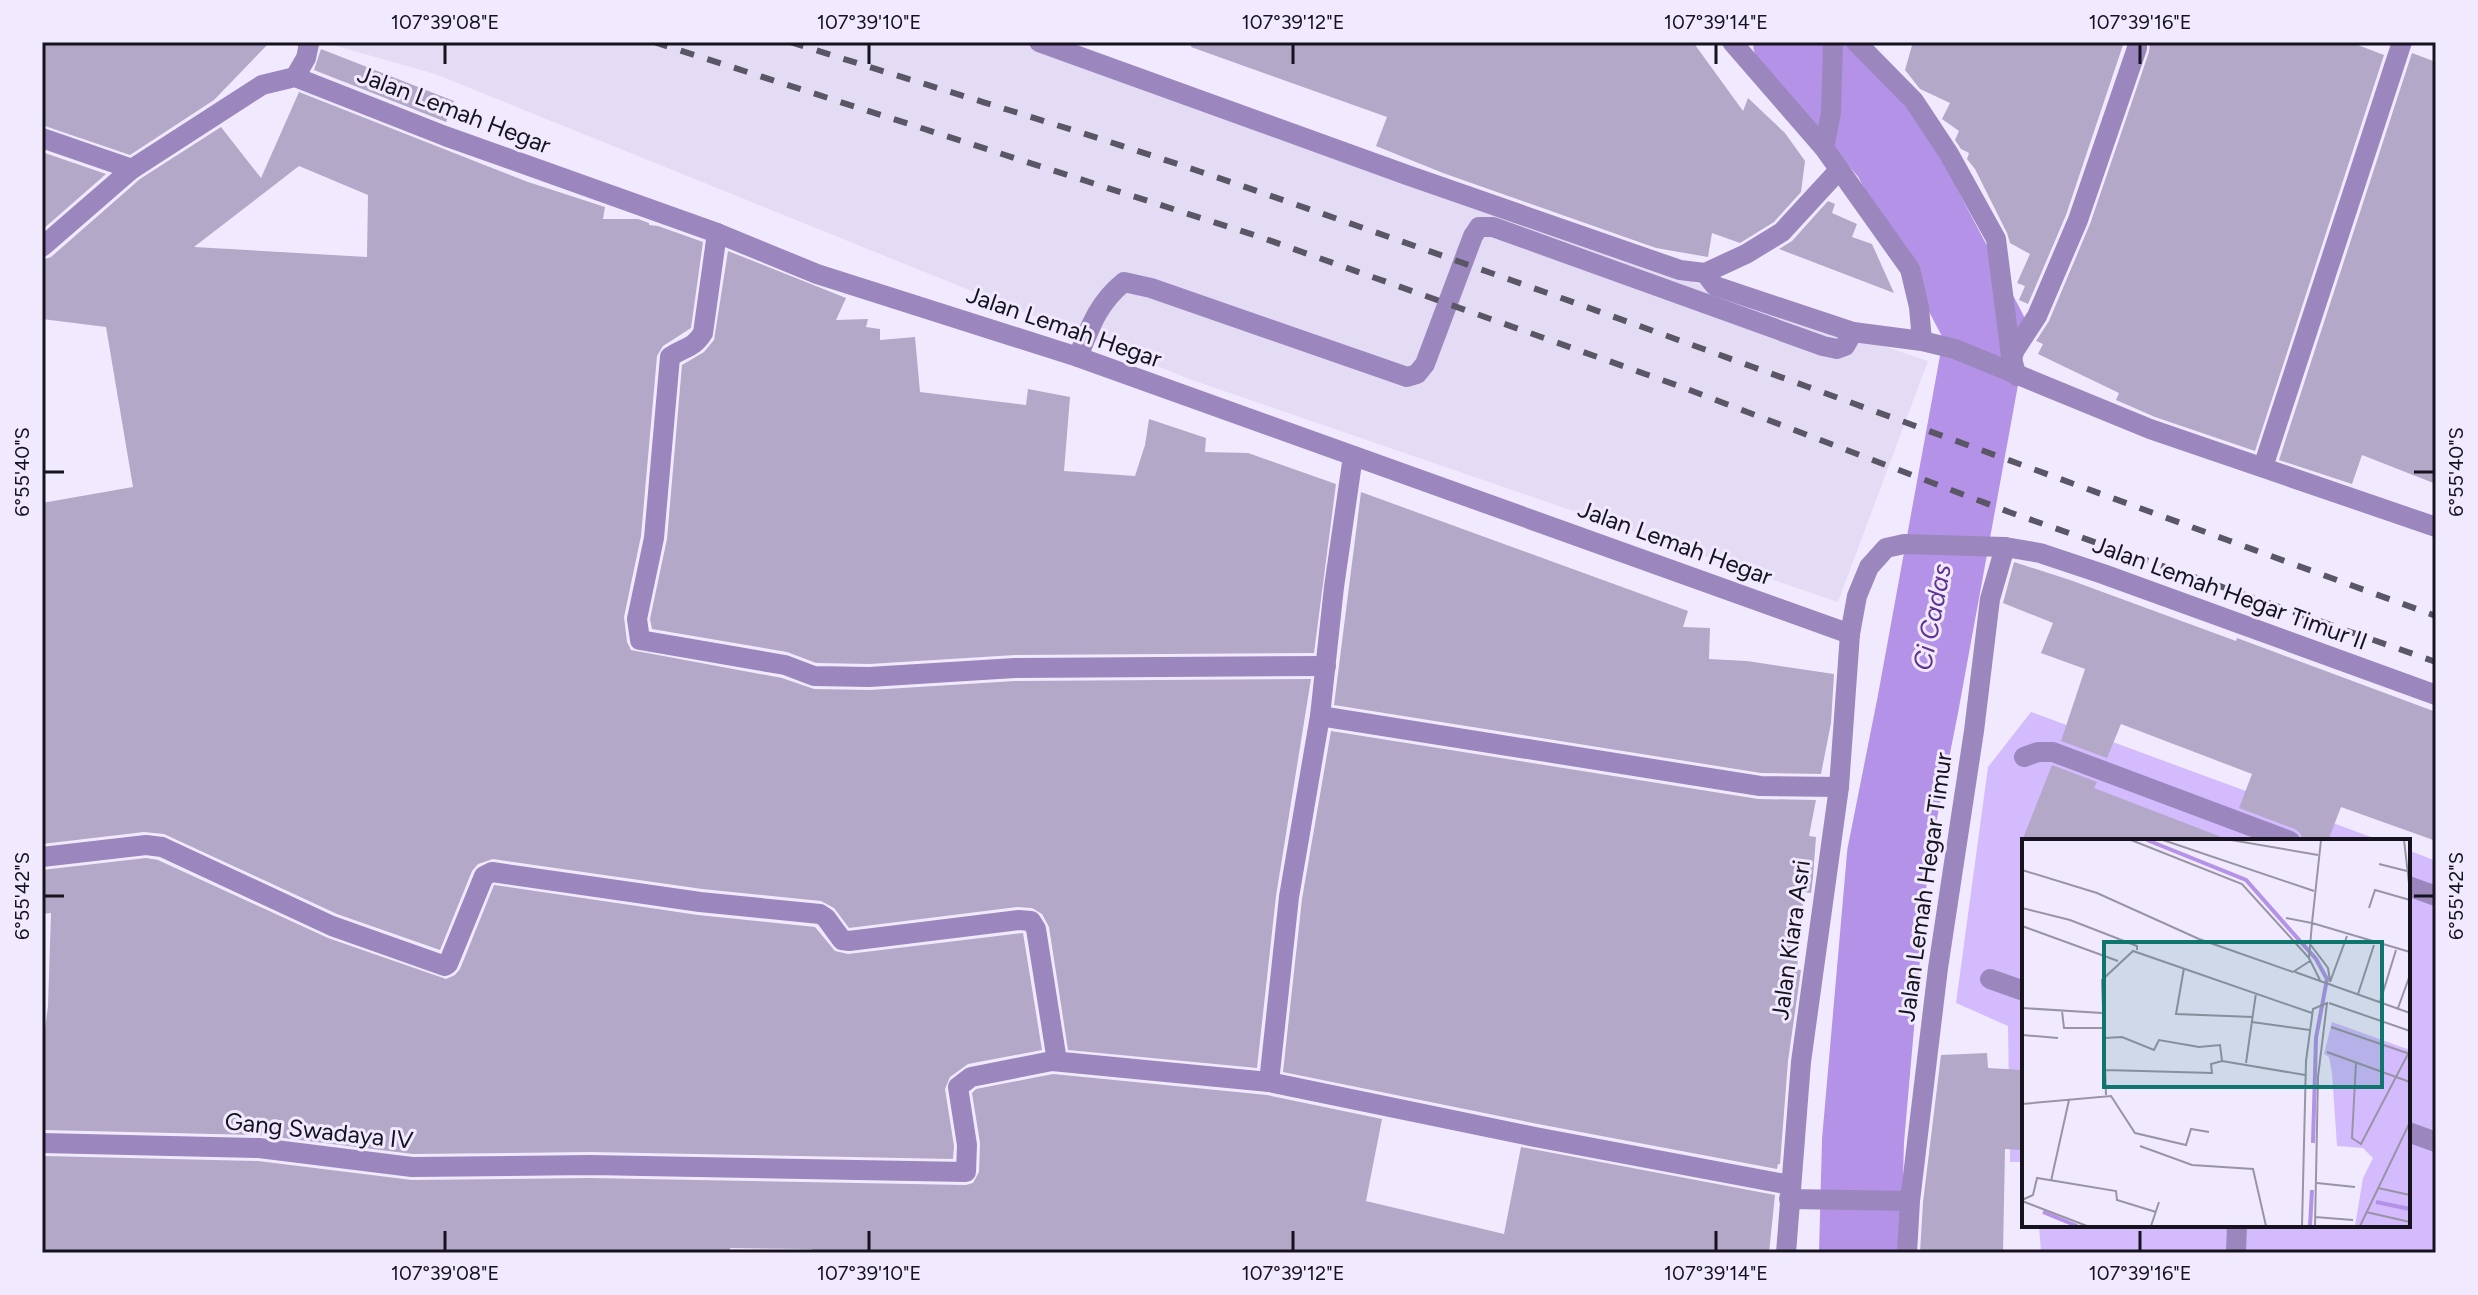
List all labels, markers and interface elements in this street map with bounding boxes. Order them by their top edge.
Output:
text: 107°39'08"E [391,10,499,34]
text: 107°39'10"E [817,10,921,34]
text: 107°39'12"E [1241,10,1345,34]
text: 107°39'14"E [1664,10,1768,34]
text: 107°39'16"E [2088,10,2192,34]
street label: Jalan Lemah Hegar [353,59,555,160]
street label: Jalan Lemah Hegar [963,280,1166,374]
text: 6°55'40"S [10,427,34,517]
text: 6°55'40"S [2444,427,2468,517]
street label: Jalan Lemah Hegar [1574,494,1776,591]
street label: Jalan Lemah Hegar Timur II [2089,529,2371,656]
water label: Ci Cadas [1906,561,1958,673]
street label: Jalan Lemah Hegar Timur [1891,751,1958,1023]
inset map [2022,839,2410,1227]
text: 6°55'42"S [10,852,34,940]
text: 6°55'42"S [2444,852,2468,940]
street label: Jalan Kiara Asri [1765,858,1816,1022]
street label: Gang Swadaya IV [223,1106,415,1155]
text: 107°39'08"E [391,1261,499,1285]
text: 107°39'10"E [817,1261,921,1285]
text: 107°39'12"E [1241,1261,1345,1285]
text: 107°39'14"E [1664,1261,1768,1285]
text: 107°39'16"E [2088,1261,2192,1285]

